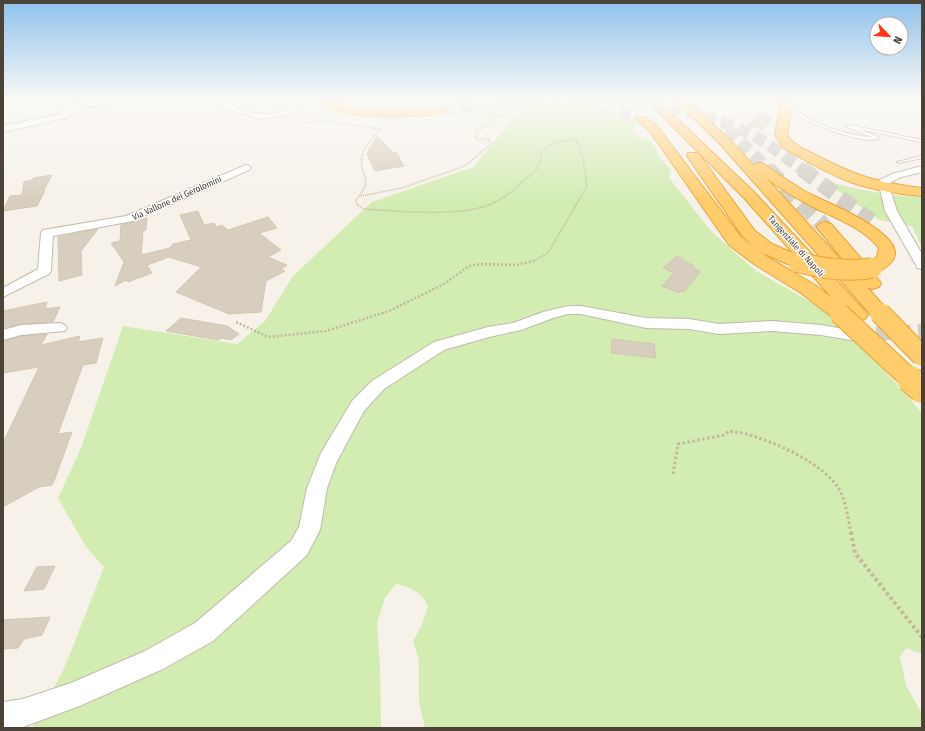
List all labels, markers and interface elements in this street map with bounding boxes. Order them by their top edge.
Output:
north arrow [869,16,909,56]
text: N [890,34,905,46]
street label: Via Vallone dei Gerolomini [131,174,223,222]
street label: Tangenziale di Napoli [766,214,826,278]

